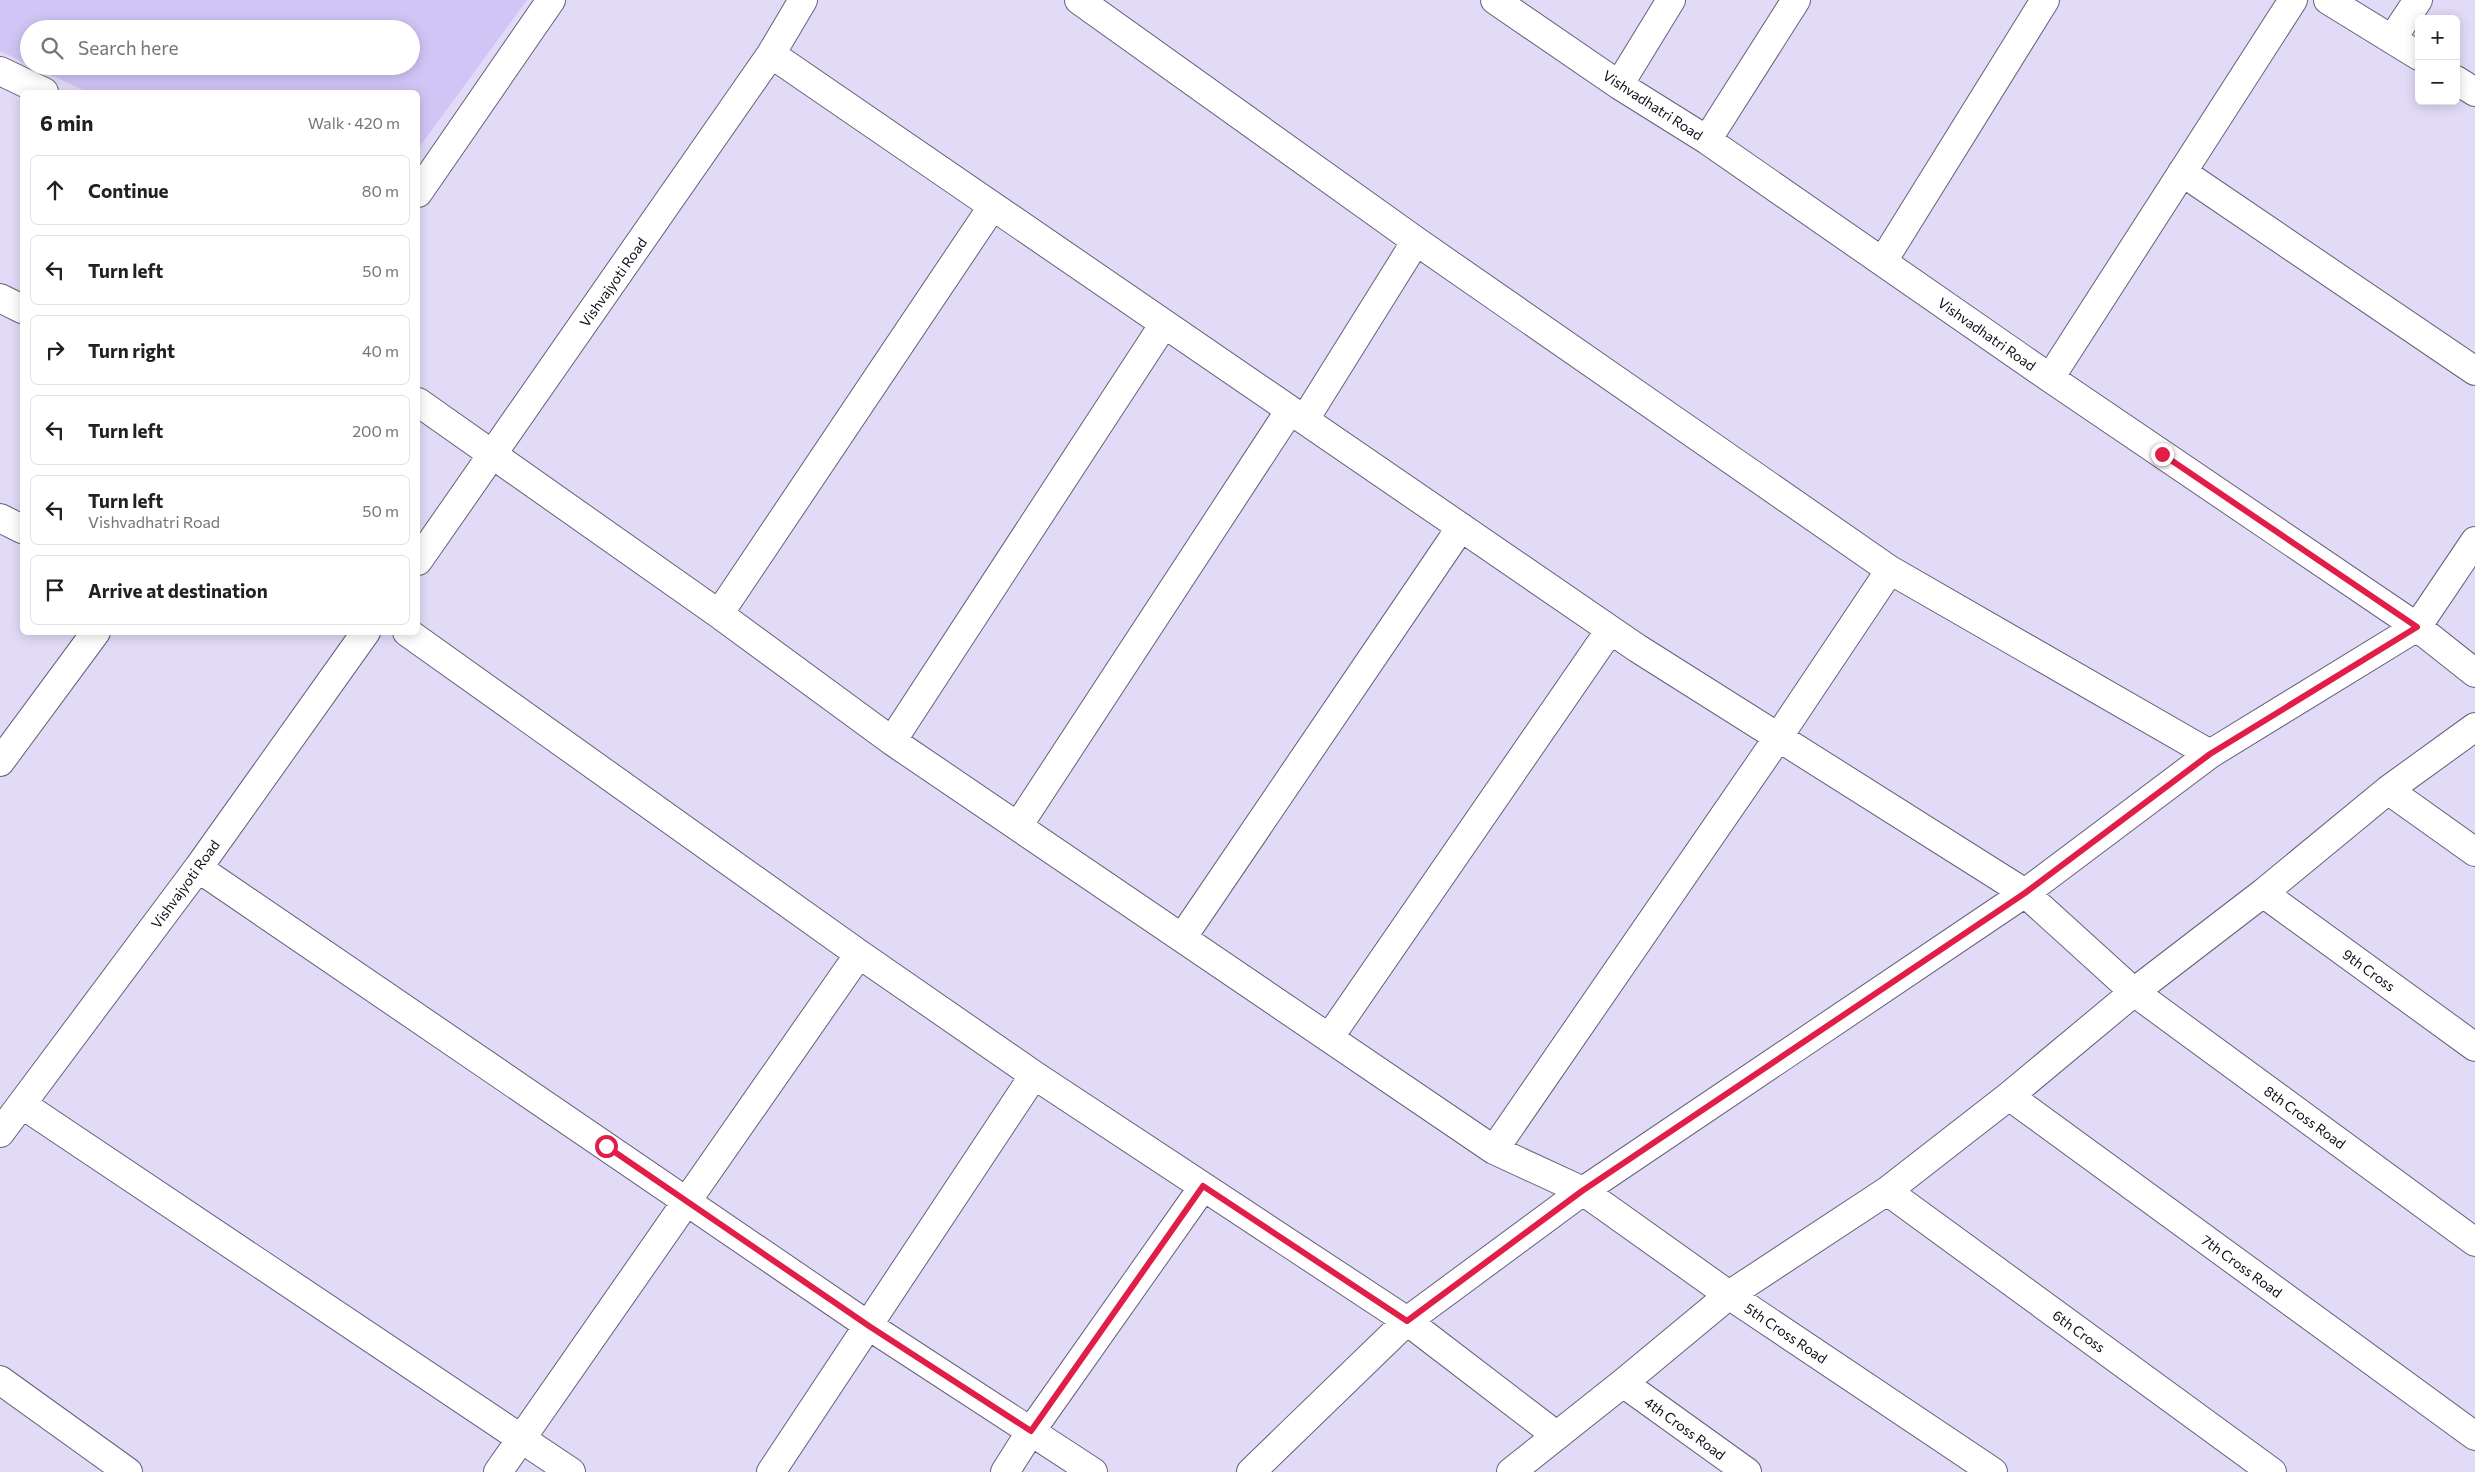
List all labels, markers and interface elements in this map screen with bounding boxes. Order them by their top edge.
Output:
map controls [2415,15,2460,105]
button: + [2415,15,2460,60]
search box [20,20,420,75]
icon: search [38,34,66,62]
text: Search here [78,36,178,59]
button: − [2415,60,2460,105]
street label: Vishvadhatri Road [1600,66,1706,144]
text: 6 min [40,110,93,135]
text: Walk · 420 m [308,113,400,132]
icon: ahead [41,176,69,204]
text: Continue [88,179,168,202]
text: 80 m [362,181,399,200]
street label: Vishvajyoti Road [576,234,650,330]
icon: left [41,256,69,284]
text: Turn left [88,259,163,282]
text: 50 m [362,261,399,280]
street label: Vishvadhatri Road [1935,294,2039,374]
icon: right [41,336,69,364]
text: Turn right [88,339,175,362]
text: 40 m [362,341,399,360]
icon: left [41,416,69,444]
text: Turn left [88,419,163,442]
text: 200 m [352,421,399,440]
route end [2151,443,2174,466]
text: Turn left [88,489,163,512]
icon: left [41,496,69,524]
text: 50 m [362,501,399,520]
text: Vishvadhatri Road [88,512,220,531]
icon: arrive [41,576,69,604]
text: Arrive at destination [88,579,268,602]
street label: Vishvajyoti Road [147,836,223,932]
street label: 9th Cross [2339,945,2399,995]
street label: 8th Cross Road [2261,1082,2349,1152]
route start [595,1135,618,1158]
street label: 7th Cross Road [2199,1231,2285,1301]
street label: 5th Cross Road [1742,1299,1830,1367]
street label: 6th Cross [2049,1306,2109,1356]
street label: 4th Cross Road [1641,1393,1729,1463]

